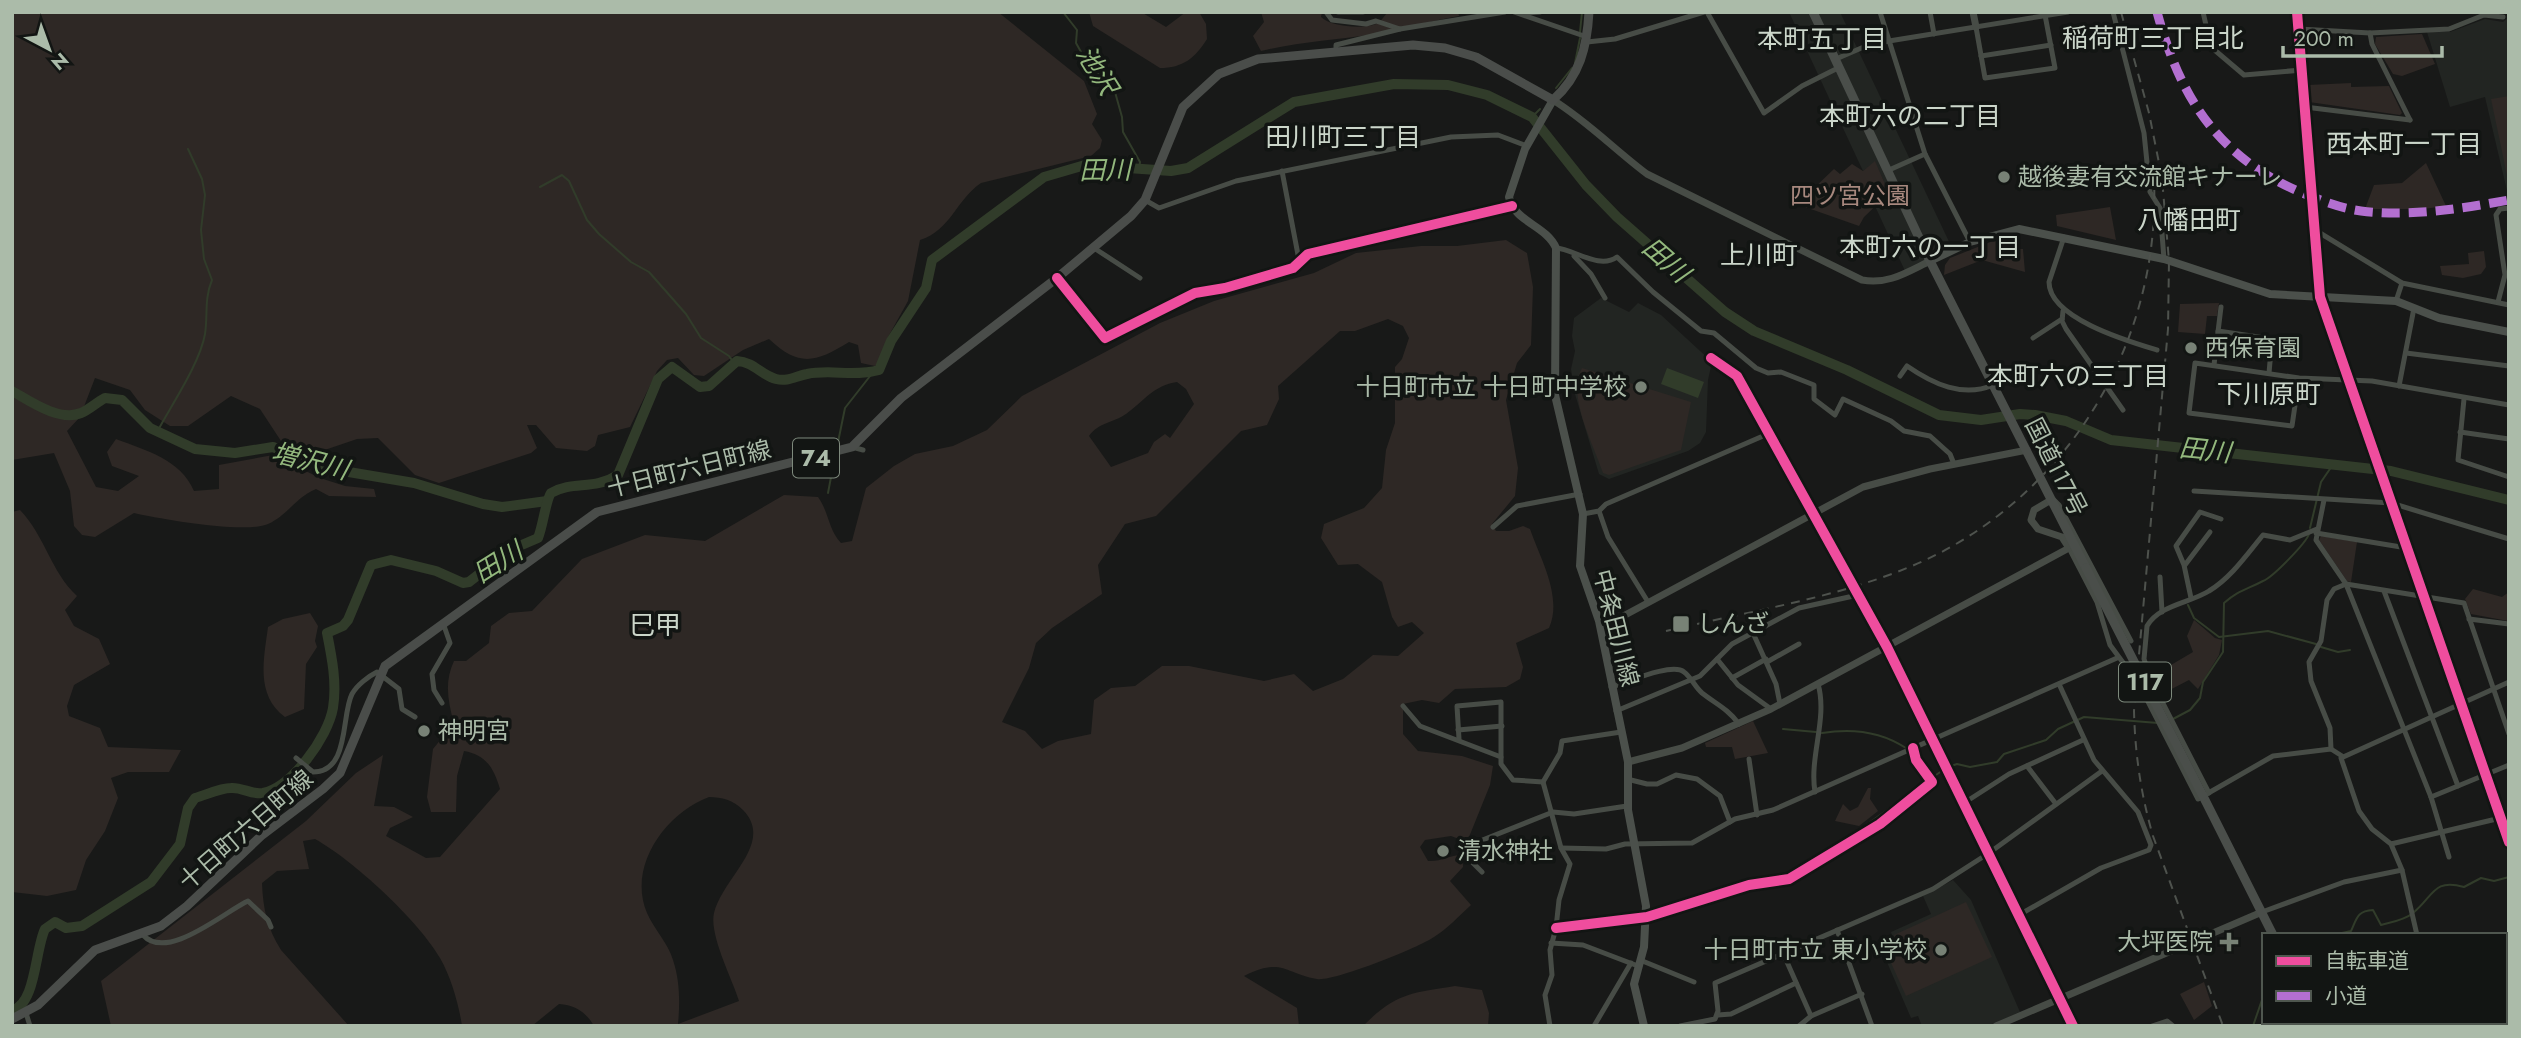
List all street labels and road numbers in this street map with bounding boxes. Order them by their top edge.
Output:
street label: 国道117号 [2017,412,2096,522]
street label: 十日町六日町線 [603,431,775,506]
road number: 74 [793,438,839,478]
street label: 中条田川線 [1585,565,1648,690]
road number: 117 [2119,662,2171,702]
street label: 十日町六日町線 [171,761,321,898]

